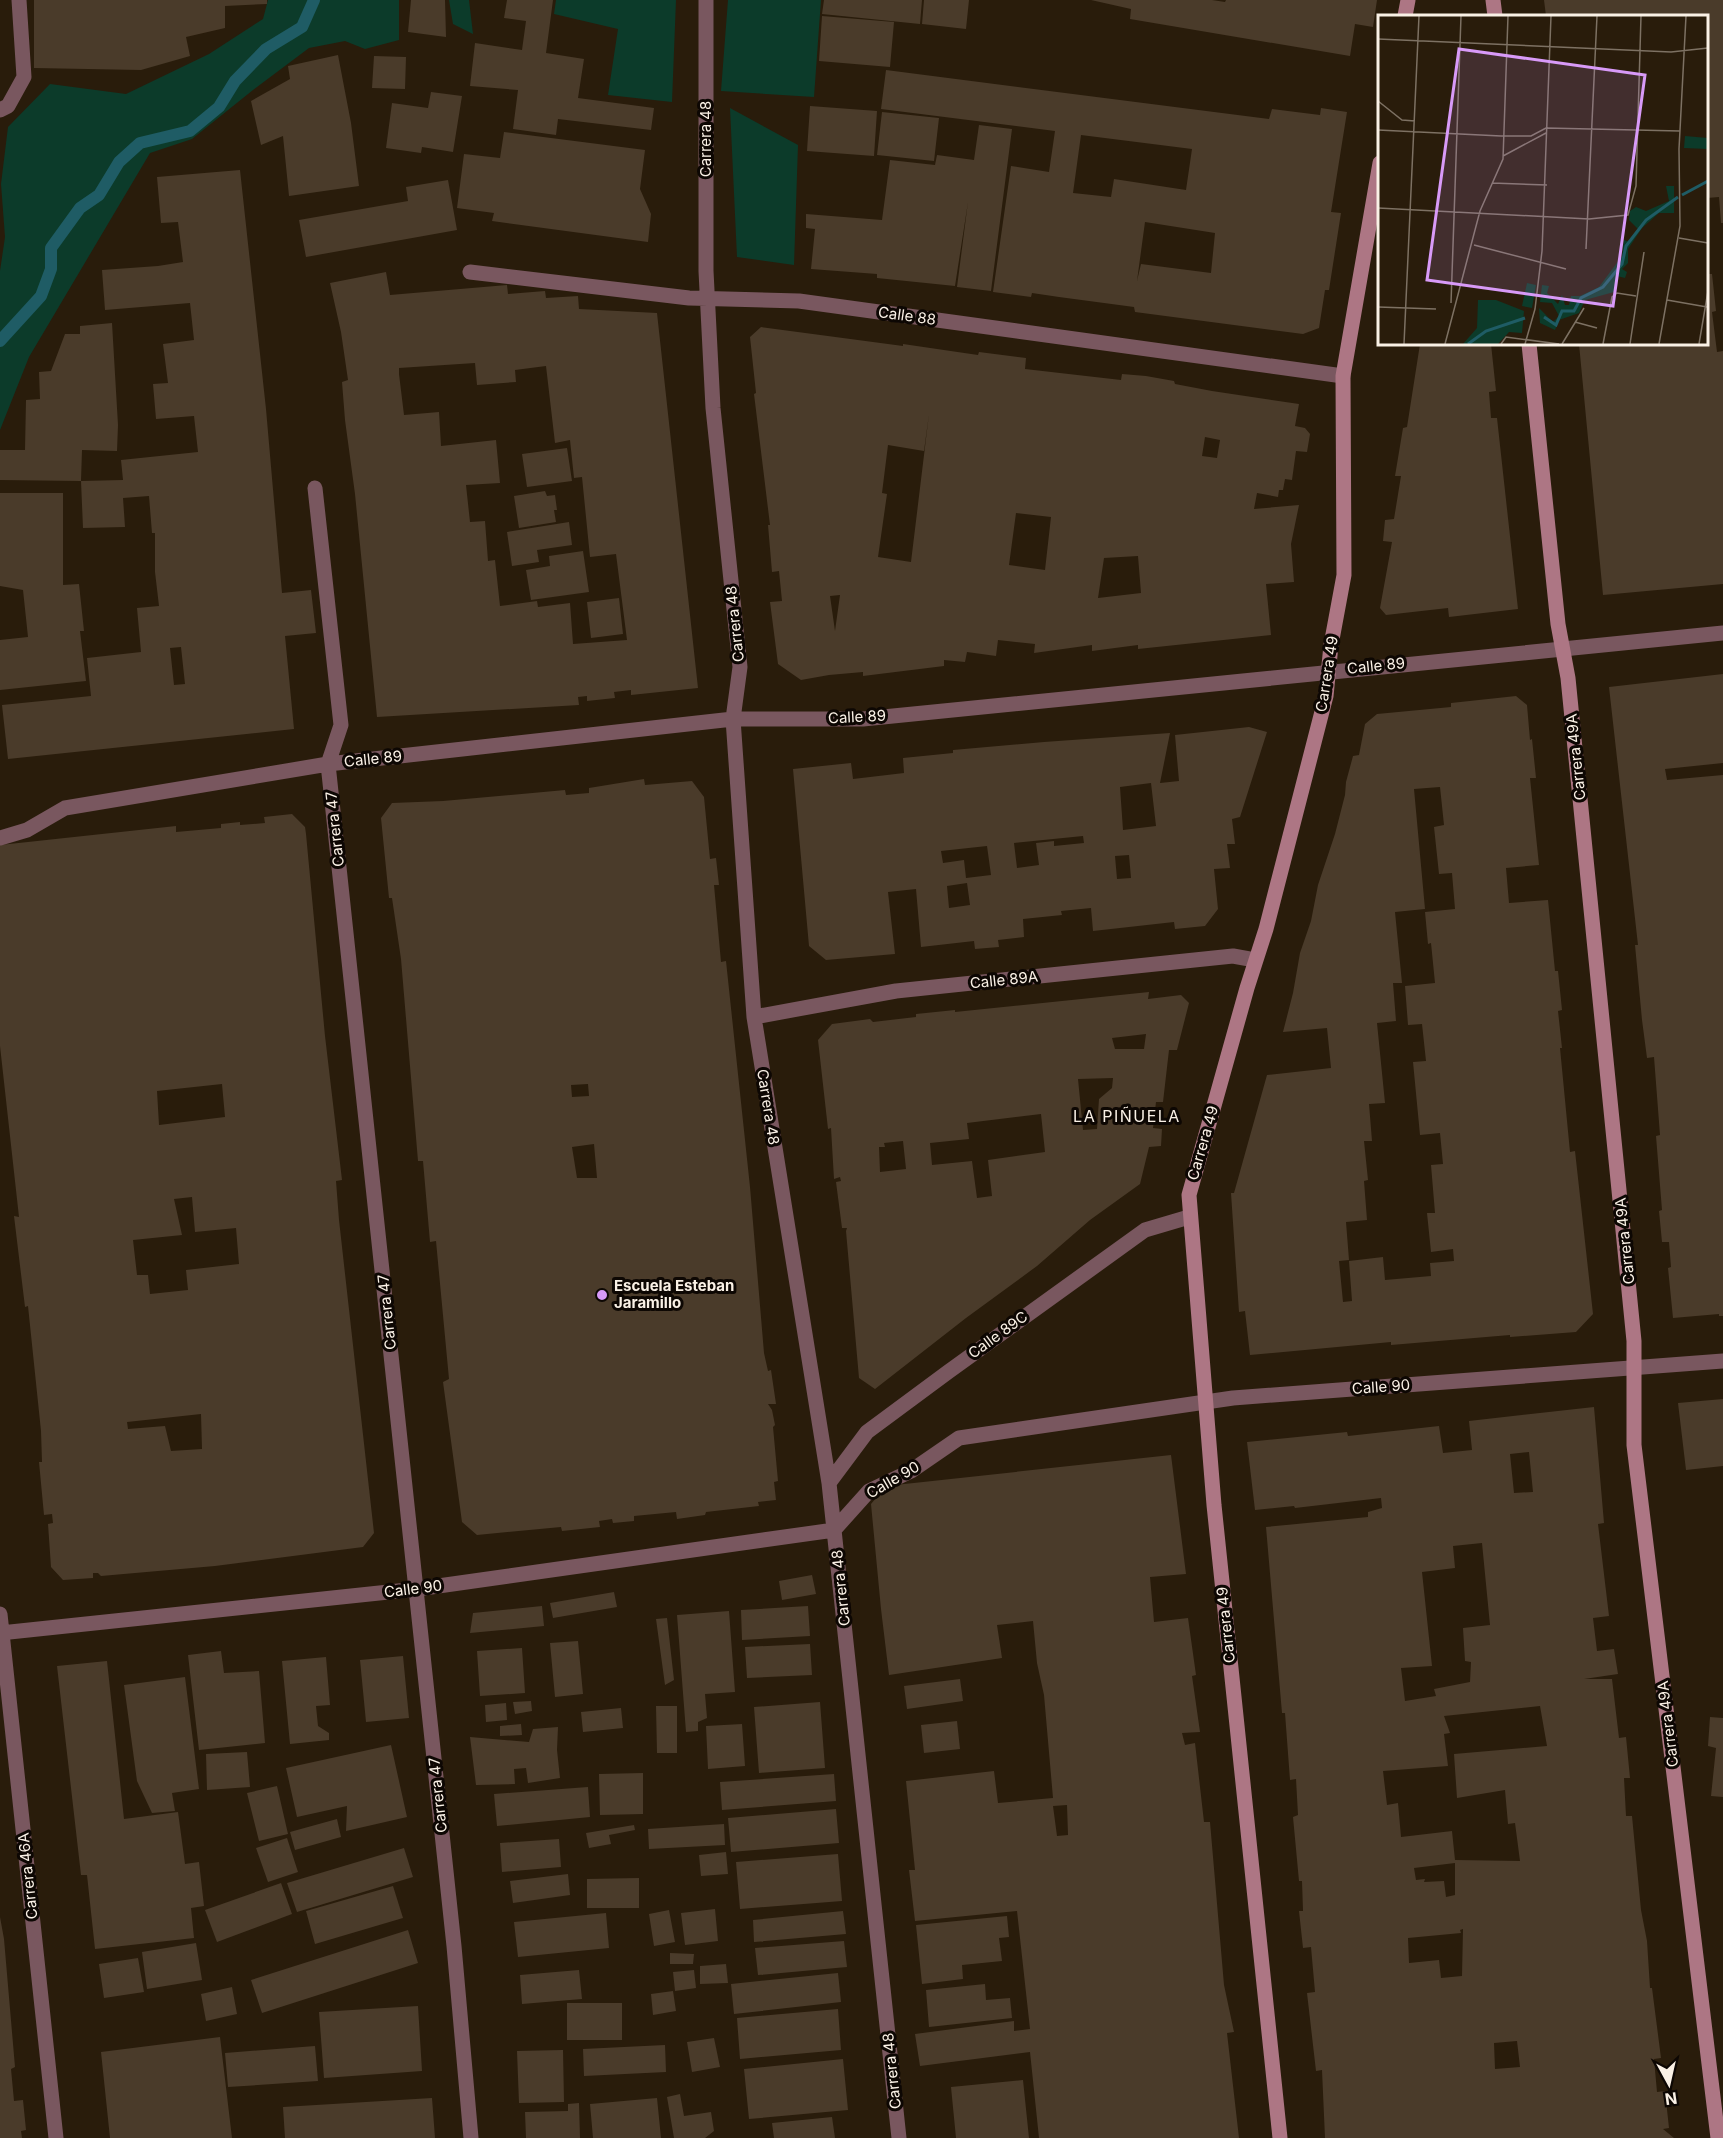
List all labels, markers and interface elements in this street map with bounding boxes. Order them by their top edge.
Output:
inset map [1378,15,1708,345]
street label: Carrera 48 [696,101,715,177]
street label: Calle 88 [877,302,937,329]
street label: Carrera 48 [721,585,748,663]
street label: Carrera 49 [1311,635,1342,713]
street label: Calle 89 [1346,653,1406,678]
street label: Calle 89 [827,705,887,728]
street label: Carrera 49A [1562,713,1590,801]
street label: Calle 89 [343,746,403,771]
street label: Carrera 47 [321,790,348,868]
street label: Calle 89A [969,966,1039,993]
street label: Carrera 48 [753,1068,784,1146]
street label: Carrera 49 [1183,1103,1222,1182]
district label: LA PIÑUELA [1073,1106,1181,1126]
street label: Carrera 49A [1611,1197,1639,1285]
street label: Carrera 47 [373,1273,400,1351]
place label: Escuela Esteban Jaramillo [614,1276,734,1312]
marker: Escuela Esteban Jaramillo [595,1288,609,1302]
street label: Calle 89C [964,1307,1031,1363]
street label: Calle 90 [1351,1375,1411,1398]
street label: Calle 90 [863,1457,923,1502]
street label: Carrera 48 [827,1549,854,1627]
street label: Calle 90 [383,1576,443,1601]
street label: Carrera 49 [1212,1586,1239,1664]
street label: Carrera 49A [1653,1680,1682,1768]
street label: Carrera 47 [424,1756,451,1834]
street label: Carrera 46A [14,1832,42,1920]
street label: Carrera 48 [878,2032,905,2110]
north arrow [1639,2054,1699,2114]
text: N [1664,2088,1679,2110]

